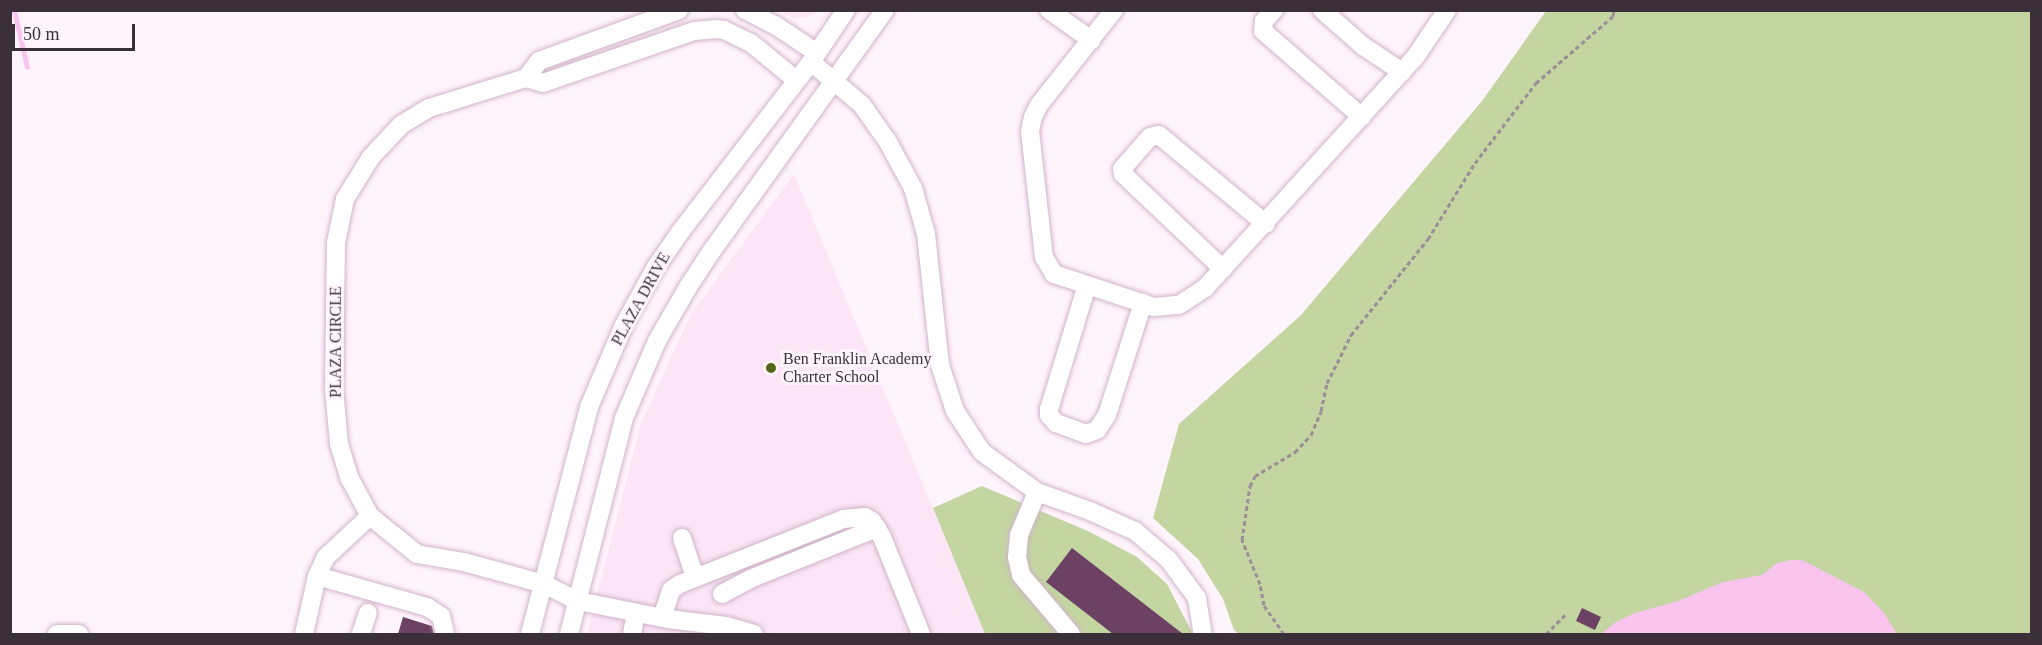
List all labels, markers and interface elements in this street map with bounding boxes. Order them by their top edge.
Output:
scale bar [15,12,138,50]
text: 50 m [23,24,60,44]
street label: PLAZA DRIVE [607,249,675,349]
street label: PLAZA CIRCLE [326,286,346,398]
place label: Ben Franklin Academy Charter School [783,349,932,387]
marker: Ben Franklin Academy Charter School [764,361,778,375]

